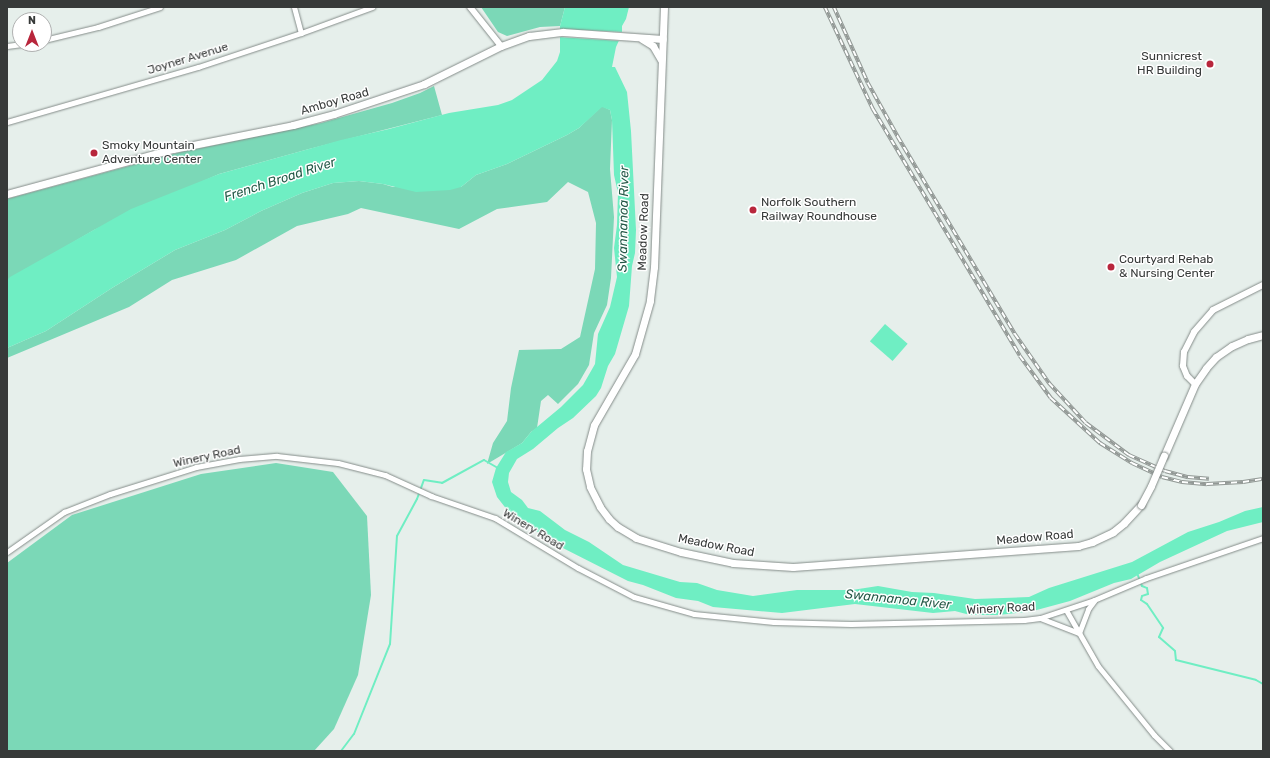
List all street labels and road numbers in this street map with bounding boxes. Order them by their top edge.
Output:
street label: Joyner Avenue [146,40,230,78]
street label: Amboy Road [299,85,371,119]
street label: Meadow Road [635,193,653,271]
street label: Winery Road [172,443,242,471]
street label: Winery Road [500,506,566,554]
street label: Meadow Road [996,527,1074,549]
street label: Meadow Road [676,532,756,560]
street label: Winery Road [966,600,1036,618]

